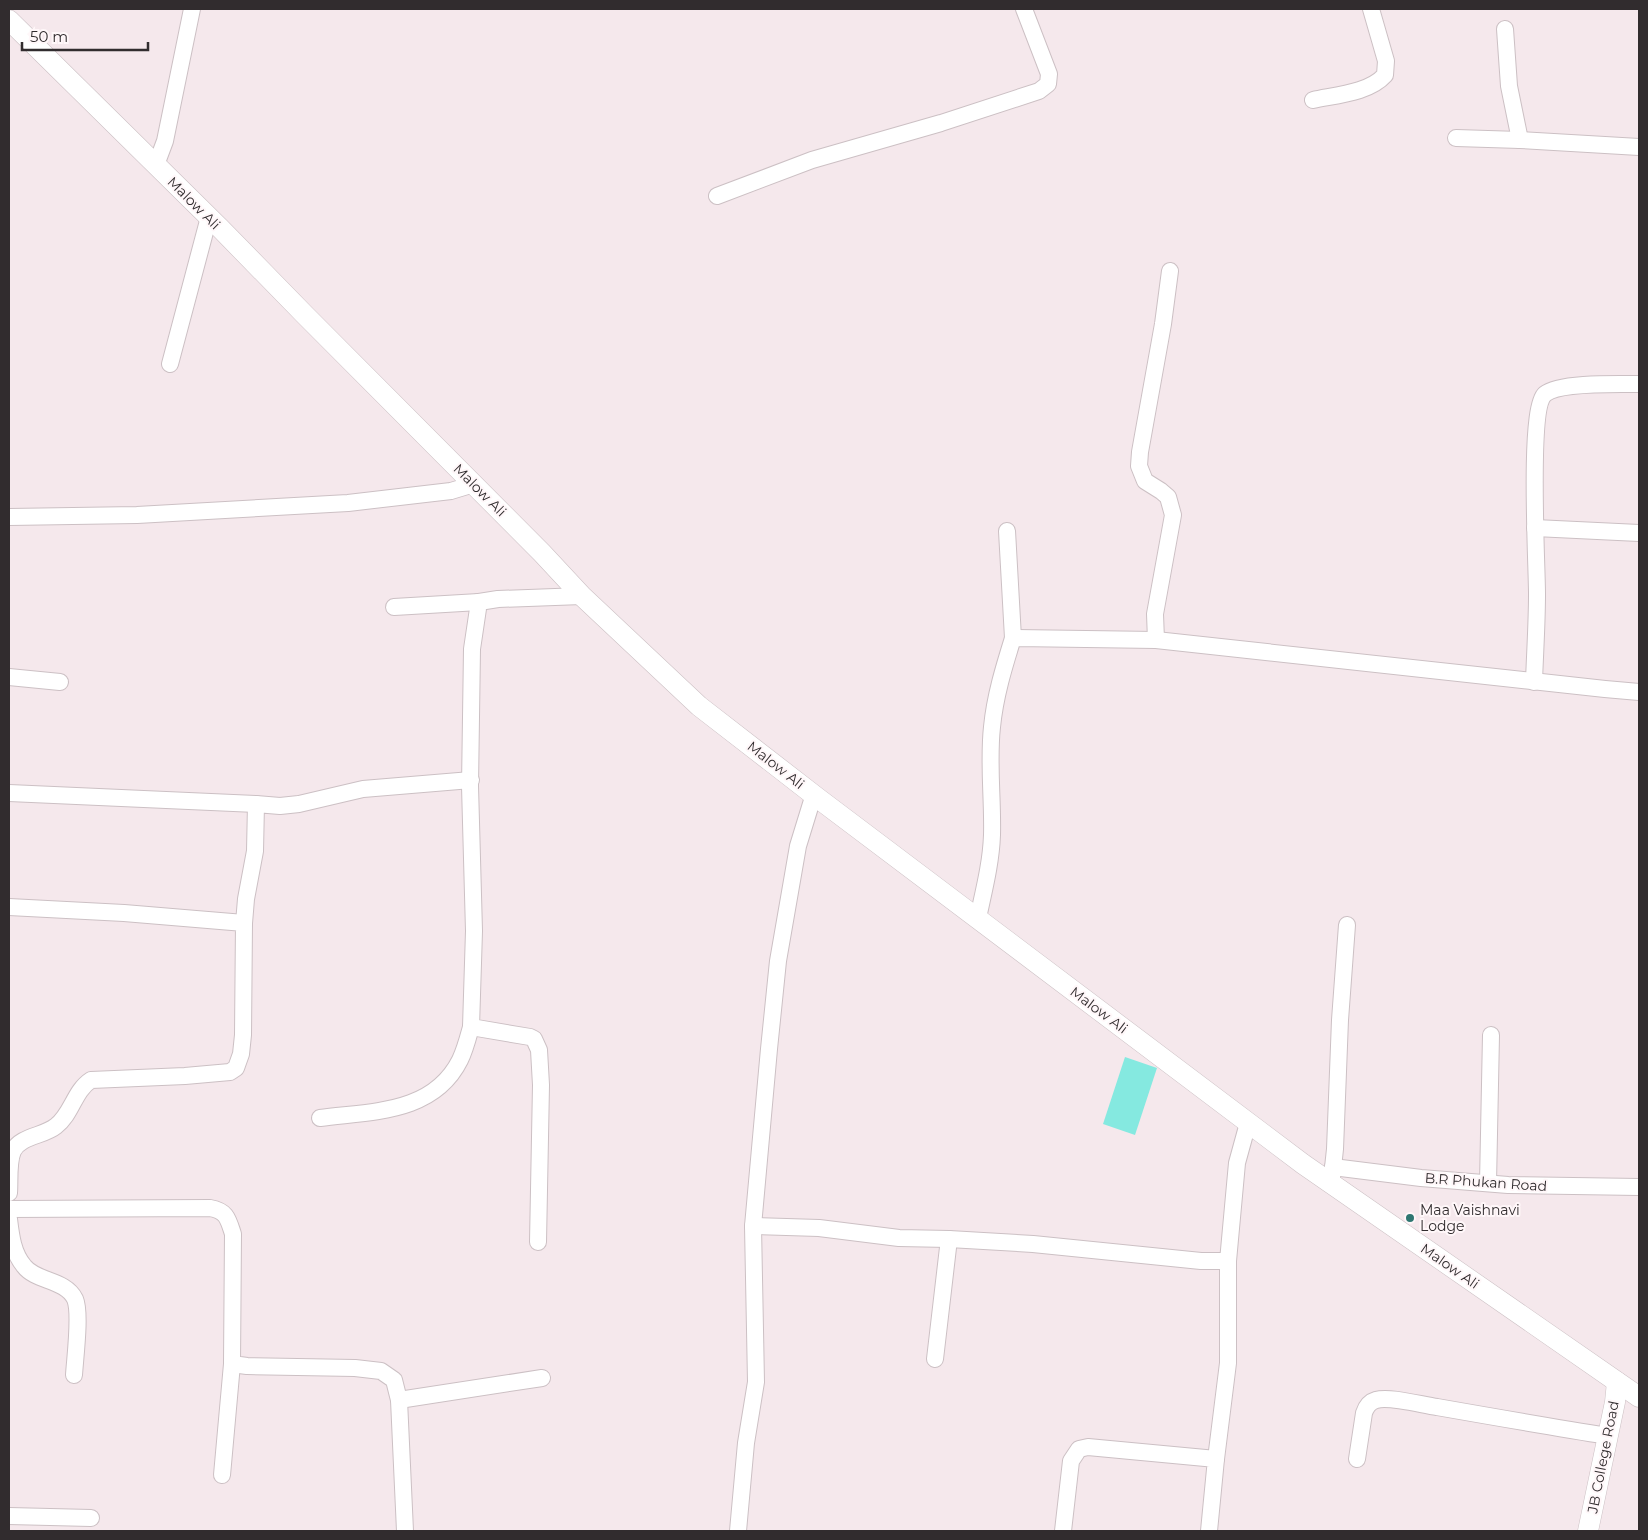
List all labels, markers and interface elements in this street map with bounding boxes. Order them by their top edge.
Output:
scale bar [22,20,149,52]
text: 50 m [30,27,68,46]
street label: Malow Ali [164,173,224,233]
street label: Malow Ali [450,460,510,520]
street label: Malow Ali [744,737,808,793]
street label: Malow Ali [1067,982,1131,1038]
street label: B.R Phukan Road [1424,1169,1548,1195]
place label: Maa Vaishnavi Lodge [1420,1201,1520,1235]
marker: Maa Vaishnavi Lodge [1404,1212,1416,1224]
street label: Malow Ali [1417,1239,1483,1293]
street label: JB College Road [1583,1399,1623,1516]

